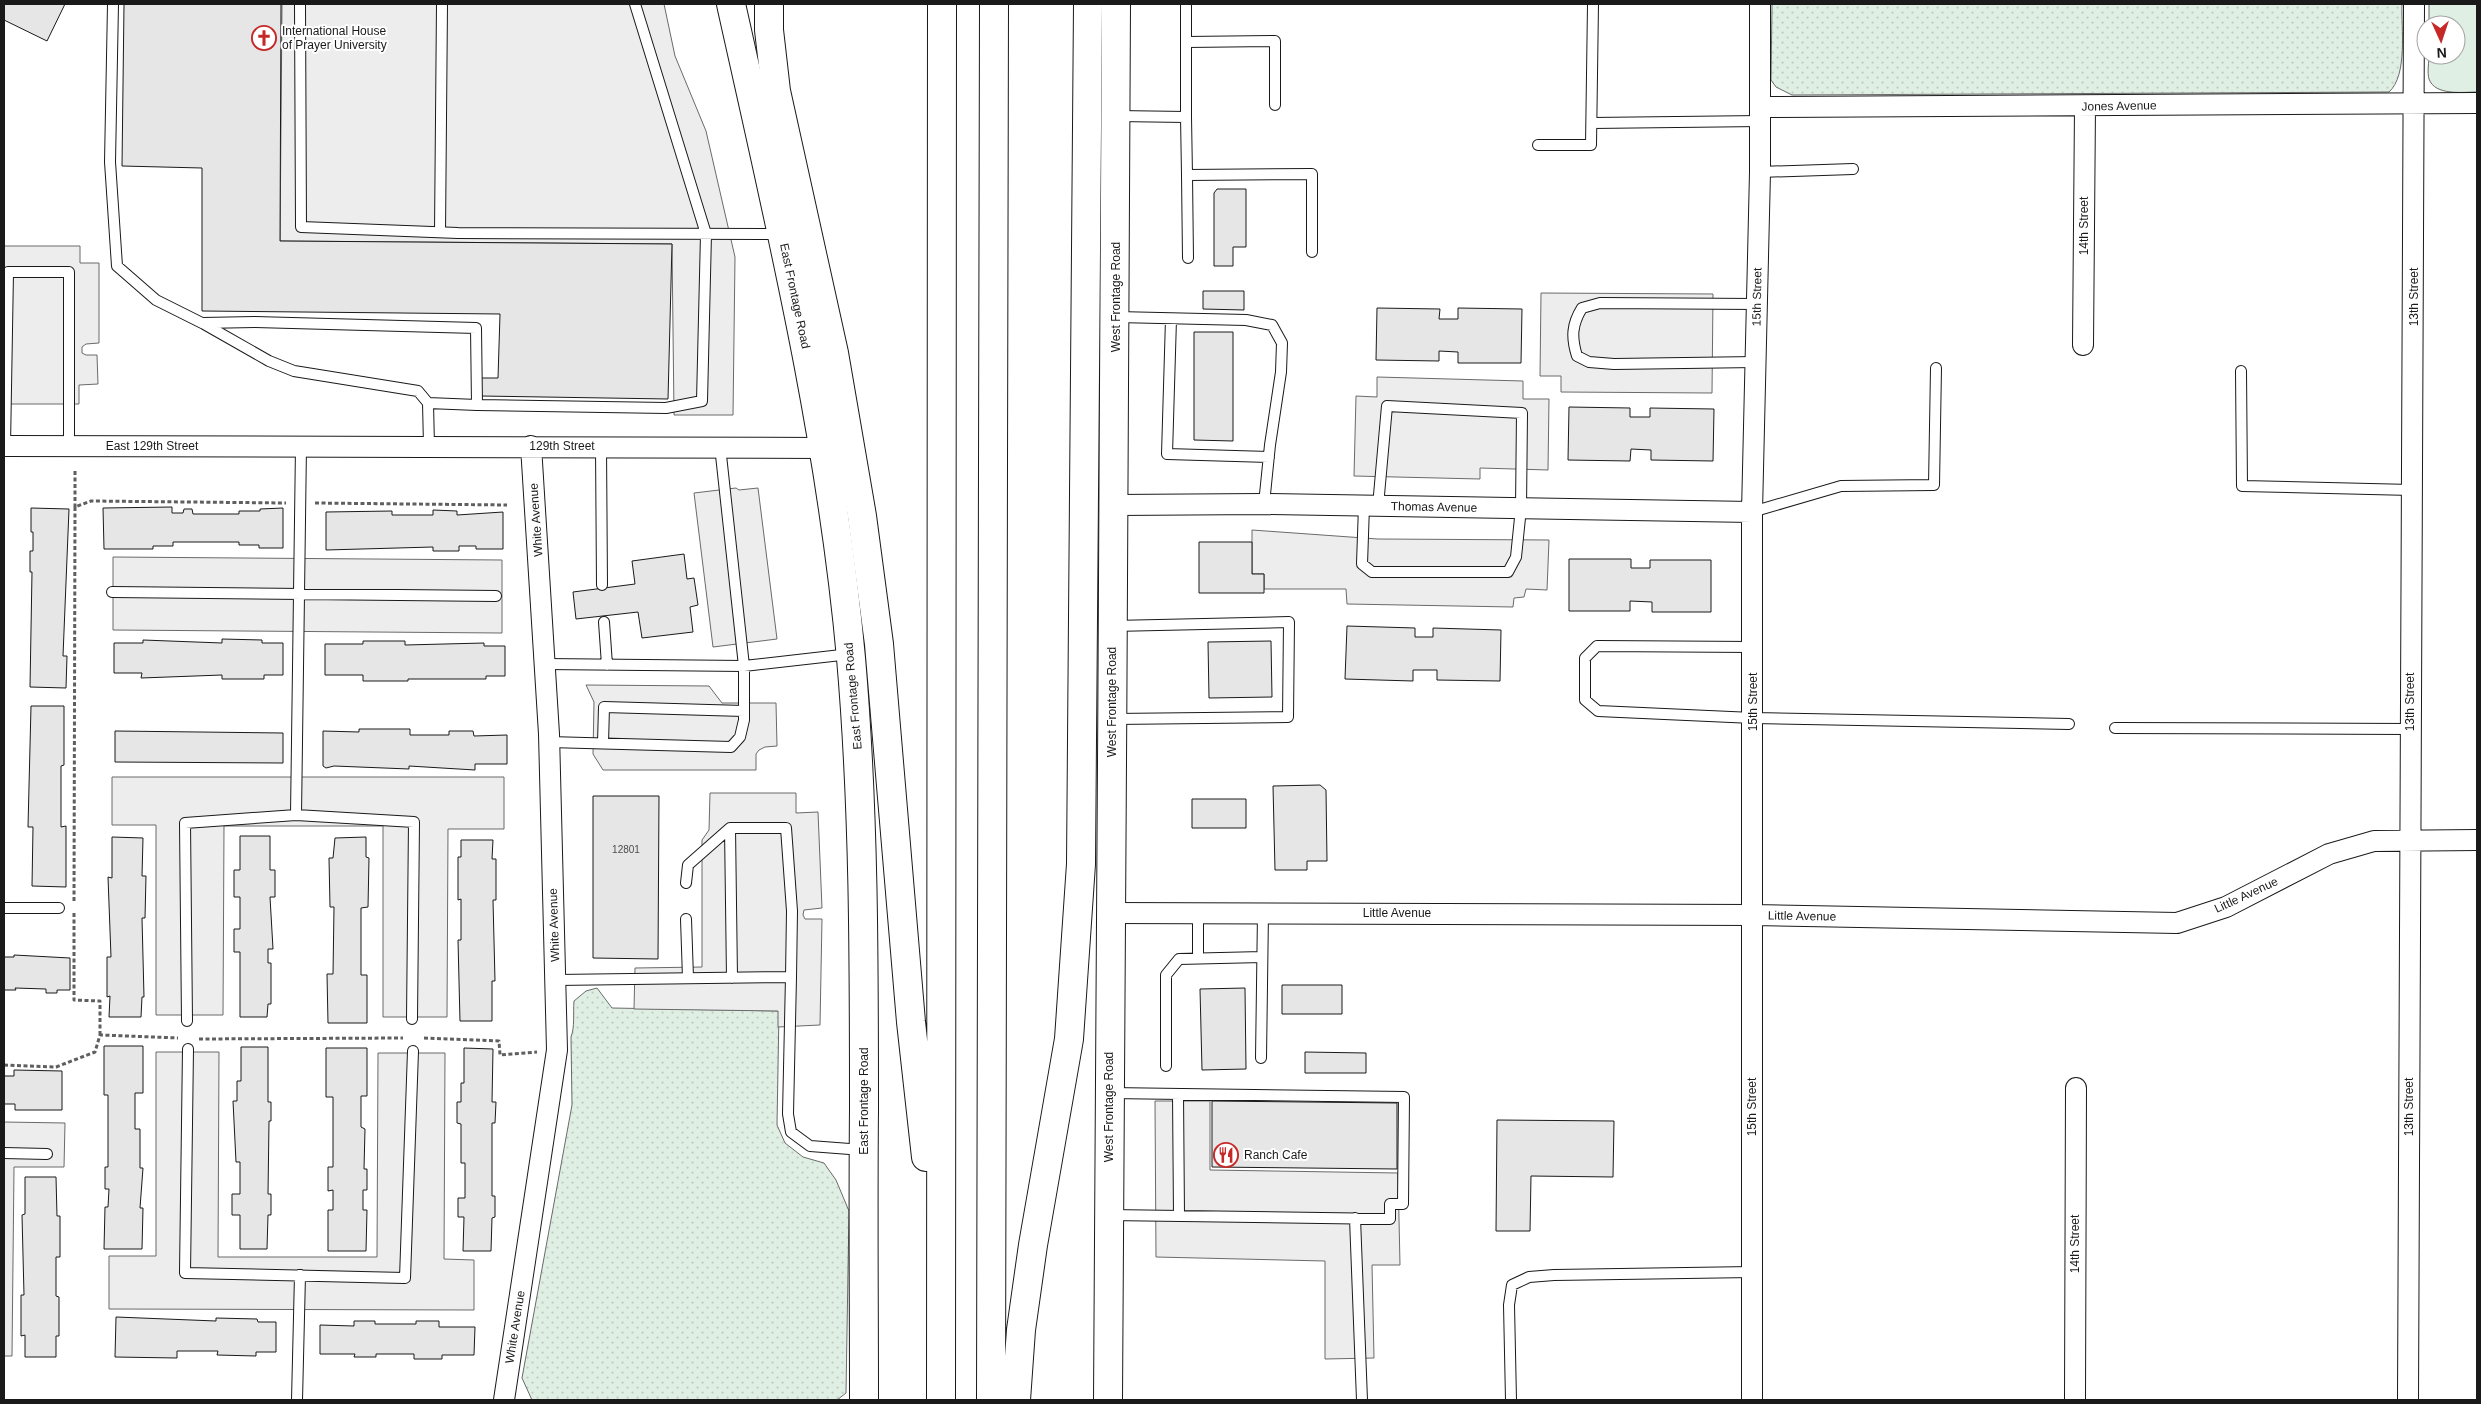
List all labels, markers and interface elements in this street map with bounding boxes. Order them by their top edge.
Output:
north arrow [2416,15,2466,65]
place label: International House of Prayer University [282,24,387,52]
church icon: International House of Prayer University [251,25,277,51]
text: N [2436,45,2447,61]
street label: Jones Avenue [2081,98,2157,114]
street label: 14th Street [2077,196,2091,255]
street label: East Frontage Road [777,242,813,350]
street label: West Frontage Road [1109,242,1123,352]
street label: 15th Street [1749,267,1765,326]
street label: 13th Street [2407,267,2421,326]
street label: East 129th Street [106,439,199,453]
street label: 129th Street [529,439,595,453]
street label: White Avenue [526,482,546,557]
street label: Thomas Avenue [1391,499,1478,515]
street label: East Frontage Road [841,642,865,750]
street label: West Frontage Road [1105,647,1119,757]
street label: 15th Street [1746,672,1760,731]
street label: 13th Street [2403,672,2417,731]
house number: 12801 [612,844,640,855]
street label: Little Avenue [2212,874,2280,916]
street label: White Avenue [546,888,562,962]
street label: Little Avenue [1363,906,1432,920]
street label: Little Avenue [1768,908,1837,924]
street label: East Frontage Road [857,1047,871,1155]
street label: West Frontage Road [1102,1052,1116,1162]
street label: 15th Street [1745,1077,1759,1136]
street label: 13th Street [2402,1077,2416,1136]
restaurant icon: Ranch Cafe [1213,1142,1239,1168]
place label: Ranch Cafe [1244,1148,1308,1162]
street label: 14th Street [2068,1214,2082,1273]
street label: White Avenue [502,1289,528,1365]

